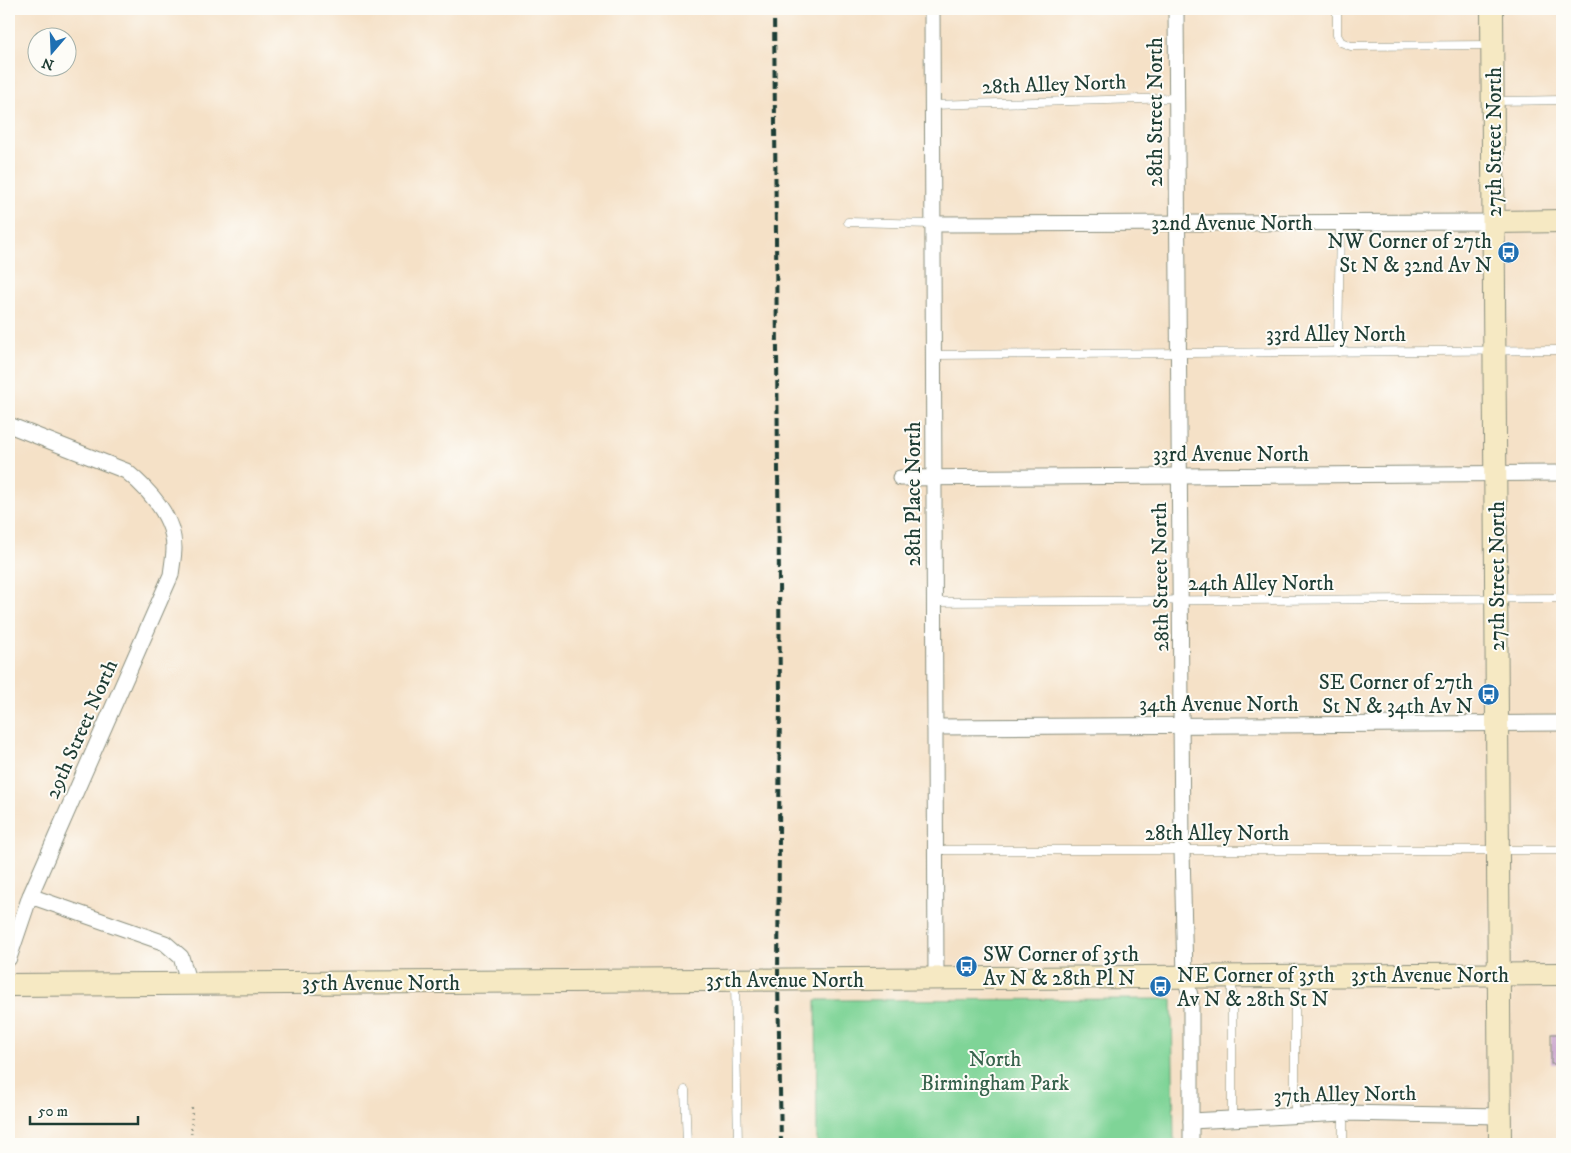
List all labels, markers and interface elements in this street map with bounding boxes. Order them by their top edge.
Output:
north arrow [28,28,78,78]
street label: 28th Street North [1143,37,1169,187]
text: N [39,53,56,74]
street label: 27th Street North [1482,67,1508,217]
street label: 28th Alley North [981,69,1127,101]
street label: 32nd Avenue North [1151,211,1313,237]
place label: NW Corner of 27th St N & 32nd Av N [1327,229,1492,279]
bus stop icon: NW Corner of 27th St N & 32nd Av N [1496,241,1520,265]
street label: 33rd Alley North [1266,322,1406,348]
street label: 28th Place North [901,421,927,567]
street label: 33rd Avenue North [1153,442,1309,468]
street label: 27th Street North [1485,501,1511,651]
street label: 28th Street North [1147,502,1175,652]
street label: 24th Alley North [1188,571,1334,597]
street label: 29th Street North [40,656,124,803]
place label: SE Corner of 27th St N & 34th Av N [1319,670,1473,720]
bus stop icon: SE Corner of 27th St N & 34th Av N [1477,682,1501,706]
street label: 34th Avenue North [1139,692,1299,718]
street label: 28th Alley North [1145,821,1289,847]
place label: SW Corner of 35th Av N & 28th Pl N [983,942,1139,992]
bus stop icon: SW Corner of 35th Av N & 28th Pl N [955,954,979,978]
place label: NE Corner of 35th Av N & 28th St N [1177,963,1335,1013]
street label: 35th Avenue North [1351,963,1509,989]
street label: 35th Avenue North [706,968,864,994]
street label: 35th Avenue North [302,971,460,997]
bus stop icon: NE Corner of 35th Av N & 28th St N [1149,975,1173,999]
park label: North Birmingham Park [921,1047,1070,1097]
street label: 37th Alley North [1273,1081,1417,1109]
scale bar [30,1093,138,1125]
text: 50 m [38,1102,68,1121]

